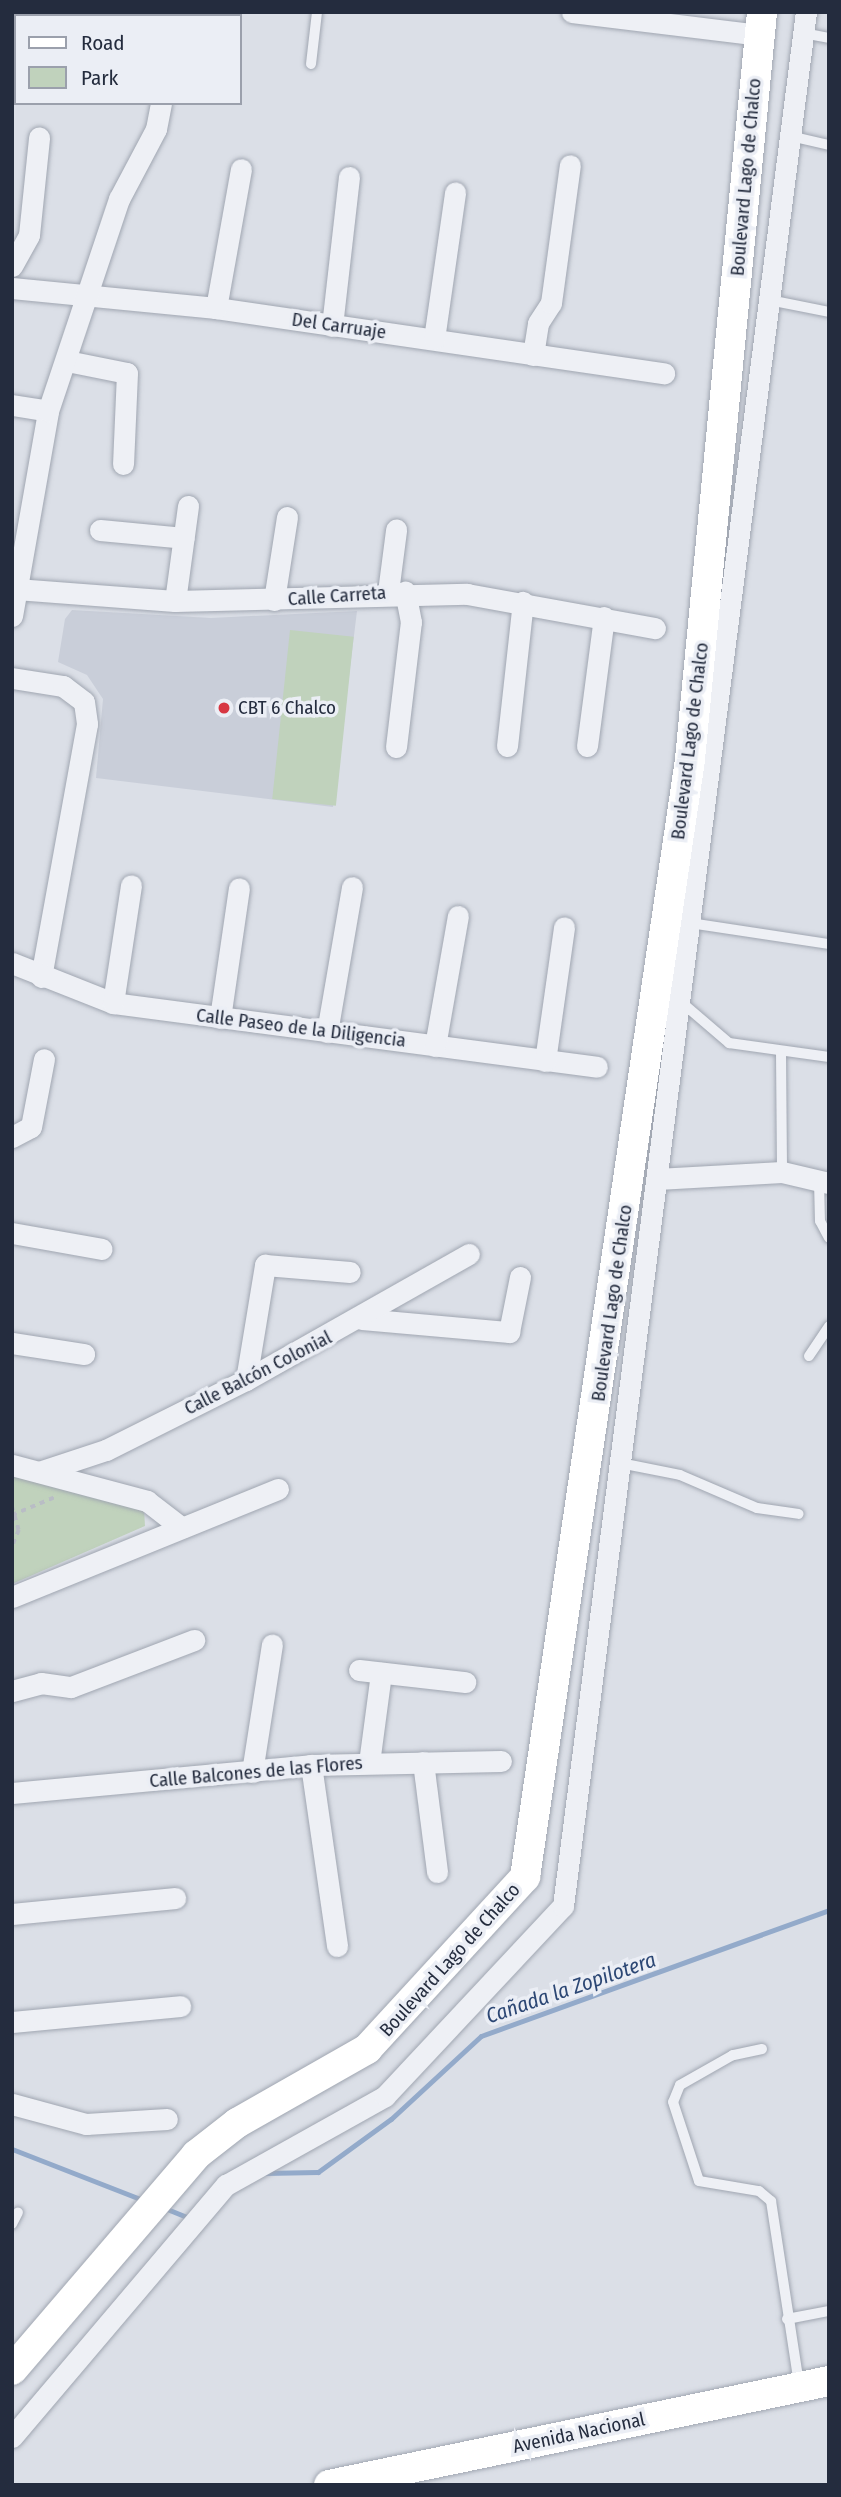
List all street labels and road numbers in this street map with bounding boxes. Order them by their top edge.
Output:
street label: Boulevard Lago de Chalco [726,77,766,277]
street label: Del Carruaje [290,308,388,344]
street label: Calle Carreta [287,581,387,611]
street label: Boulevard Lago de Chalco [667,641,713,841]
street label: Calle Paseo de la Diligencia [195,1004,407,1052]
street label: Boulevard Lago de Chalco [587,1203,637,1403]
street label: Calle Balcón Colonial [181,1326,335,1420]
street label: Calle Balcones de las Flores [148,1751,364,1793]
street label: Boulevard Lago de Chalco [375,1879,525,2041]
street label: Avenida Nacional [511,2408,647,2458]

